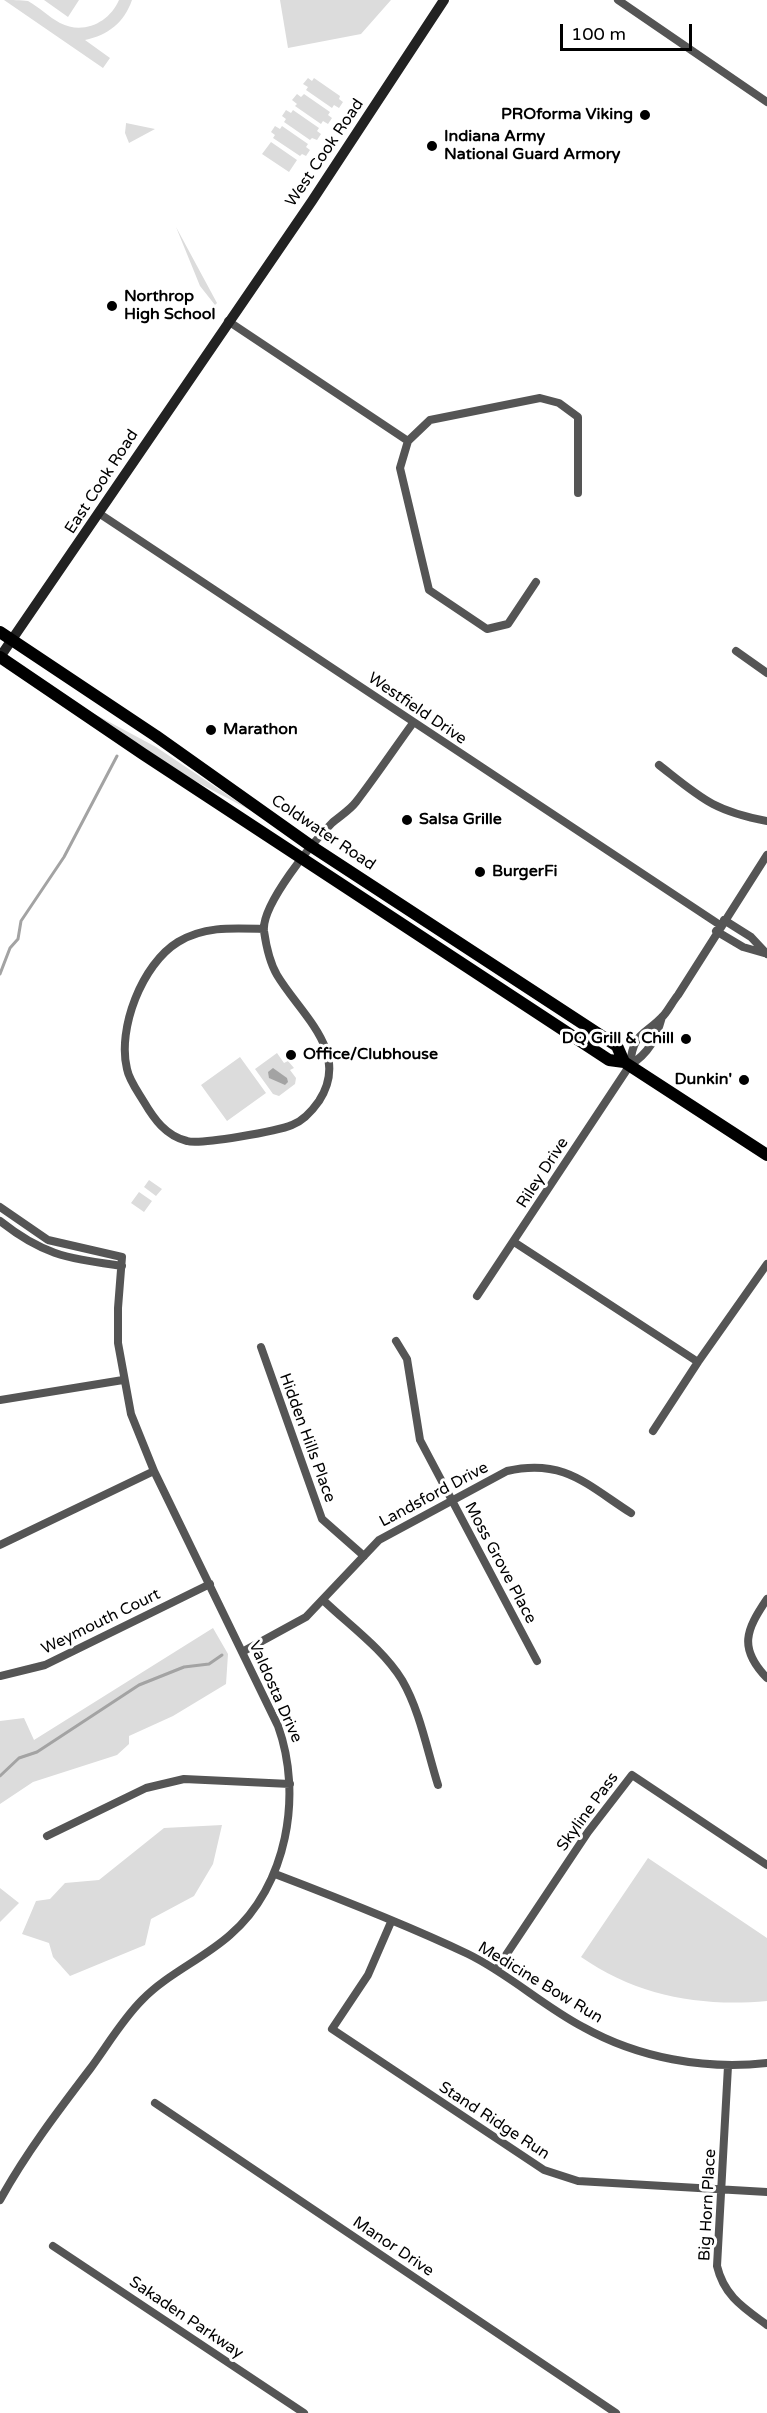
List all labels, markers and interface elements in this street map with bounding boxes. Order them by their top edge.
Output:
scale bar [563,12,695,50]
text: 100 m [571,23,626,45]
street label: West Cook Road [282,95,368,211]
place label: PROforma Viking [501,105,633,125]
marker: PROforma Viking [638,108,652,122]
place label: Indiana Army National Guard Armory [444,127,620,165]
marker: Indiana Army National Guard Armory [425,139,439,153]
place label: Northrop High School [124,287,215,325]
marker: Northrop High School [105,299,119,313]
street label: East Cook Road [61,426,143,538]
street label: Westfield Drive [364,669,470,749]
place label: Marathon [223,720,298,740]
marker: Marathon [204,723,218,737]
street label: Coldwater Road [267,791,379,875]
place label: Salsa Grille [419,810,502,830]
marker: Salsa Grille [400,813,414,827]
place label: BurgerFi [492,862,557,882]
marker: BurgerFi [473,865,487,879]
place label: DQ Grill & Chill [562,1029,674,1049]
marker: DQ Grill & Chill [679,1032,693,1046]
place label: Office/Clubhouse [303,1045,438,1065]
marker: Office/Clubhouse [284,1048,298,1062]
place label: Dunkin' [675,1070,732,1090]
marker: Dunkin' [737,1073,751,1087]
street label: Riley Drive [513,1134,573,1212]
street label: Hidden Hills Place [275,1371,339,1505]
street label: Landsford Drive [376,1458,492,1532]
street label: Moss Grove Place [460,1499,540,1627]
street label: Weymouth Court [38,1585,164,1659]
street label: Valdosta Drive [244,1638,306,1746]
street label: Skyline Pass [553,1769,623,1855]
street label: Medicine Bow Run [474,1938,606,2028]
street label: Stand Ridge Run [435,2078,553,2164]
street label: Big Horn Place [695,2149,721,2261]
street label: Manor Drive [349,2213,437,2281]
street label: Sakaden Parkway [125,2273,247,2363]

